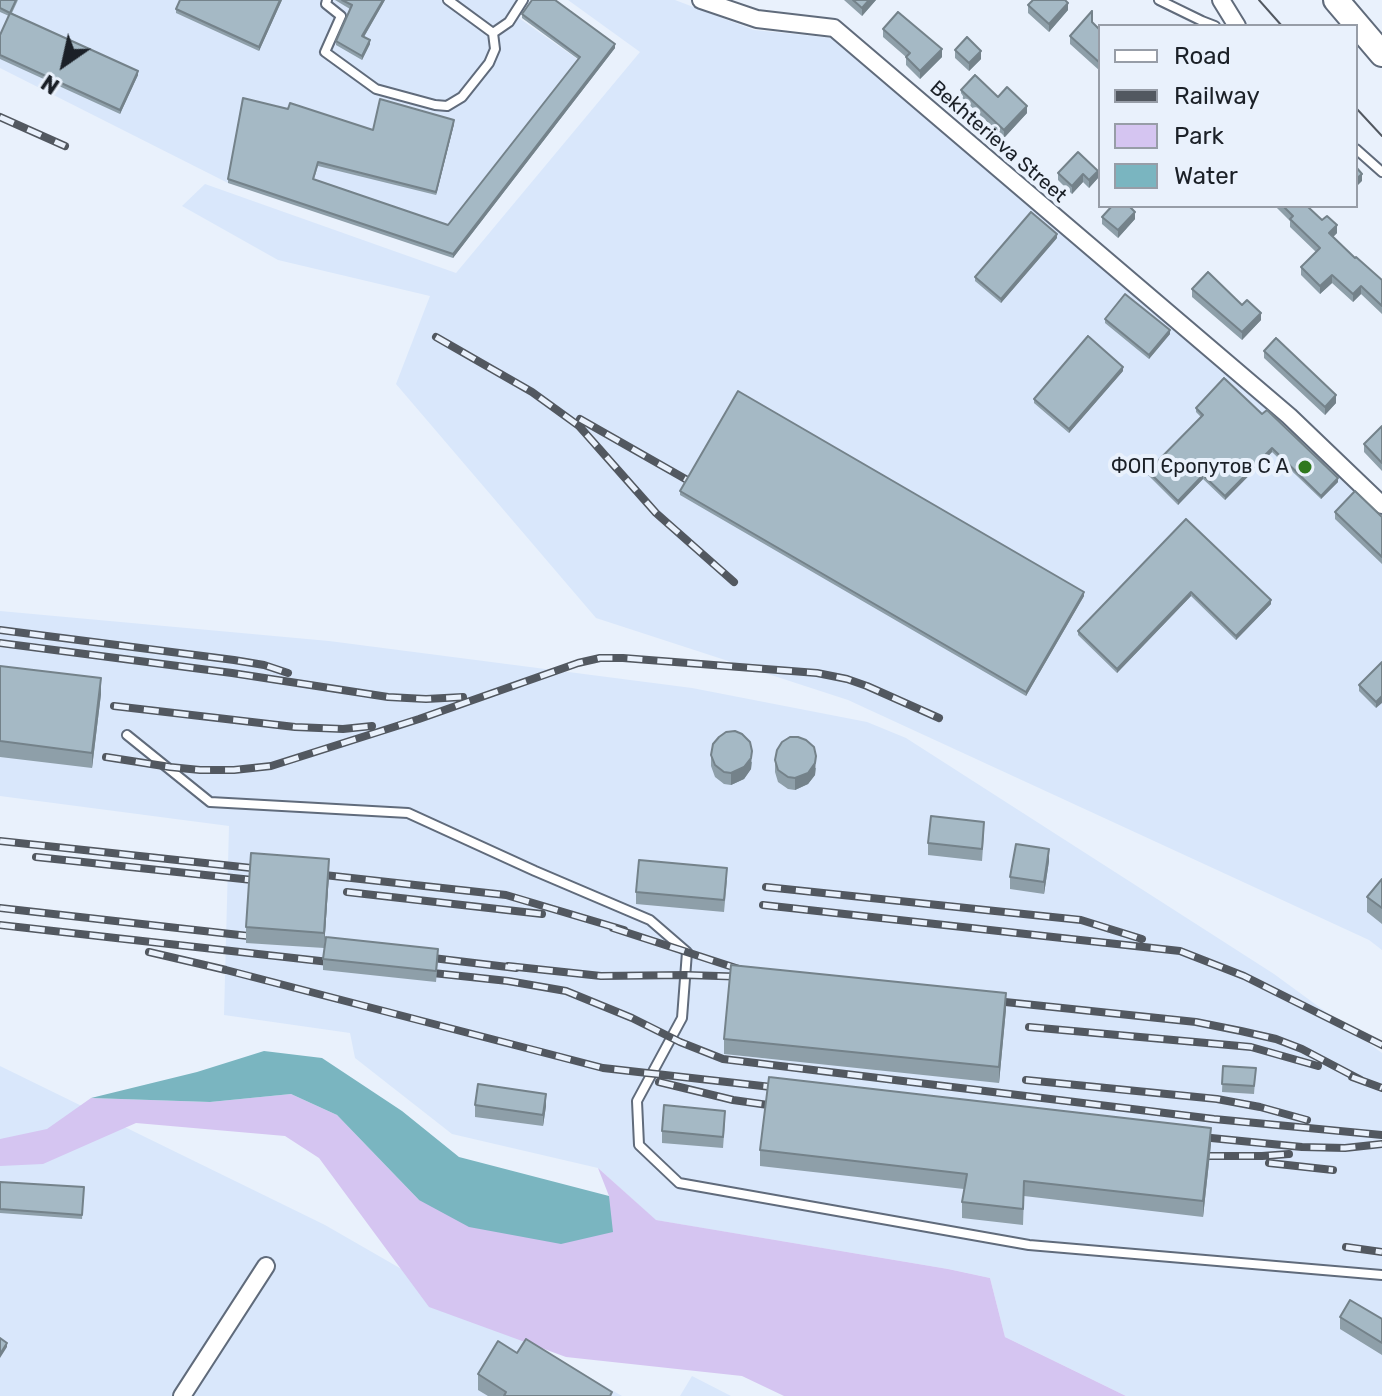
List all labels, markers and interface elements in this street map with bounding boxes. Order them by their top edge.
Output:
north arrow [24,24,104,104]
legend [1098,24,1358,208]
text: Road [1174,42,1231,70]
text: N [36,69,64,100]
street label: Bekhterieva Street [925,76,1071,208]
text: Railway [1174,82,1260,110]
text: Park [1174,122,1224,150]
text: Water [1174,162,1238,190]
place label: ФОП Єропутов С А [1111,455,1289,479]
marker: ФОП Єропутов С А [1296,458,1314,476]

